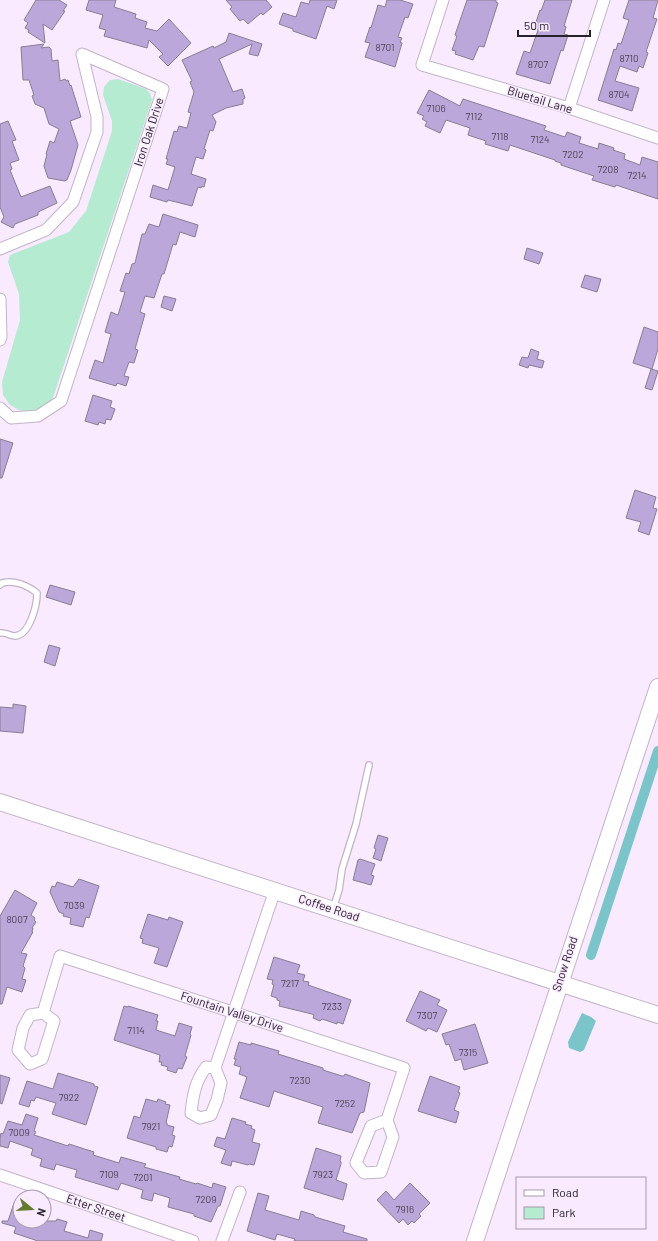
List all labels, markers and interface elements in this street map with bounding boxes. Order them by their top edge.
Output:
scale bar [518,12,590,38]
text: 50 m [524,18,549,32]
house number: 8701 [376,41,394,53]
house number: 8710 [619,52,639,64]
house number: 8707 [528,58,548,70]
street label: Bluetail Lane [506,82,575,116]
house number: 8704 [608,88,630,100]
street label: Iron Oak Drive [130,96,166,168]
house number: 7106 [426,102,446,114]
house number: 7112 [465,110,483,122]
house number: 7118 [492,130,509,142]
house number: 7124 [530,133,550,145]
house number: 7202 [562,148,584,160]
house number: 7208 [598,163,618,175]
house number: 7214 [628,169,646,181]
street label: Coffee Road [297,891,362,924]
house number: 7039 [64,899,84,911]
house number: 8007 [6,913,28,925]
street label: Snow Road [549,934,580,993]
house number: 7217 [281,977,299,989]
street label: Fountain Valley Drive [179,988,285,1034]
house number: 7233 [322,1000,342,1012]
house number: 7307 [417,1009,437,1021]
house number: 7114 [127,1024,145,1036]
house number: 7315 [459,1046,477,1058]
house number: 7230 [290,1074,310,1086]
house number: 7922 [59,1091,79,1103]
house number: 7252 [335,1097,355,1109]
house number: 7921 [142,1120,160,1132]
house number: 7009 [8,1126,30,1138]
house number: 7109 [99,1168,119,1180]
house number: 7923 [313,1168,333,1180]
house number: 7201 [134,1171,152,1183]
legend [516,1177,646,1229]
text: Road [552,1185,579,1199]
north arrow [12,1189,52,1229]
street label: Etter Street [65,1190,128,1224]
house number: 7209 [196,1193,216,1205]
house number: 7916 [396,1203,414,1215]
text: Park [552,1205,576,1219]
text: N [35,1207,49,1218]

